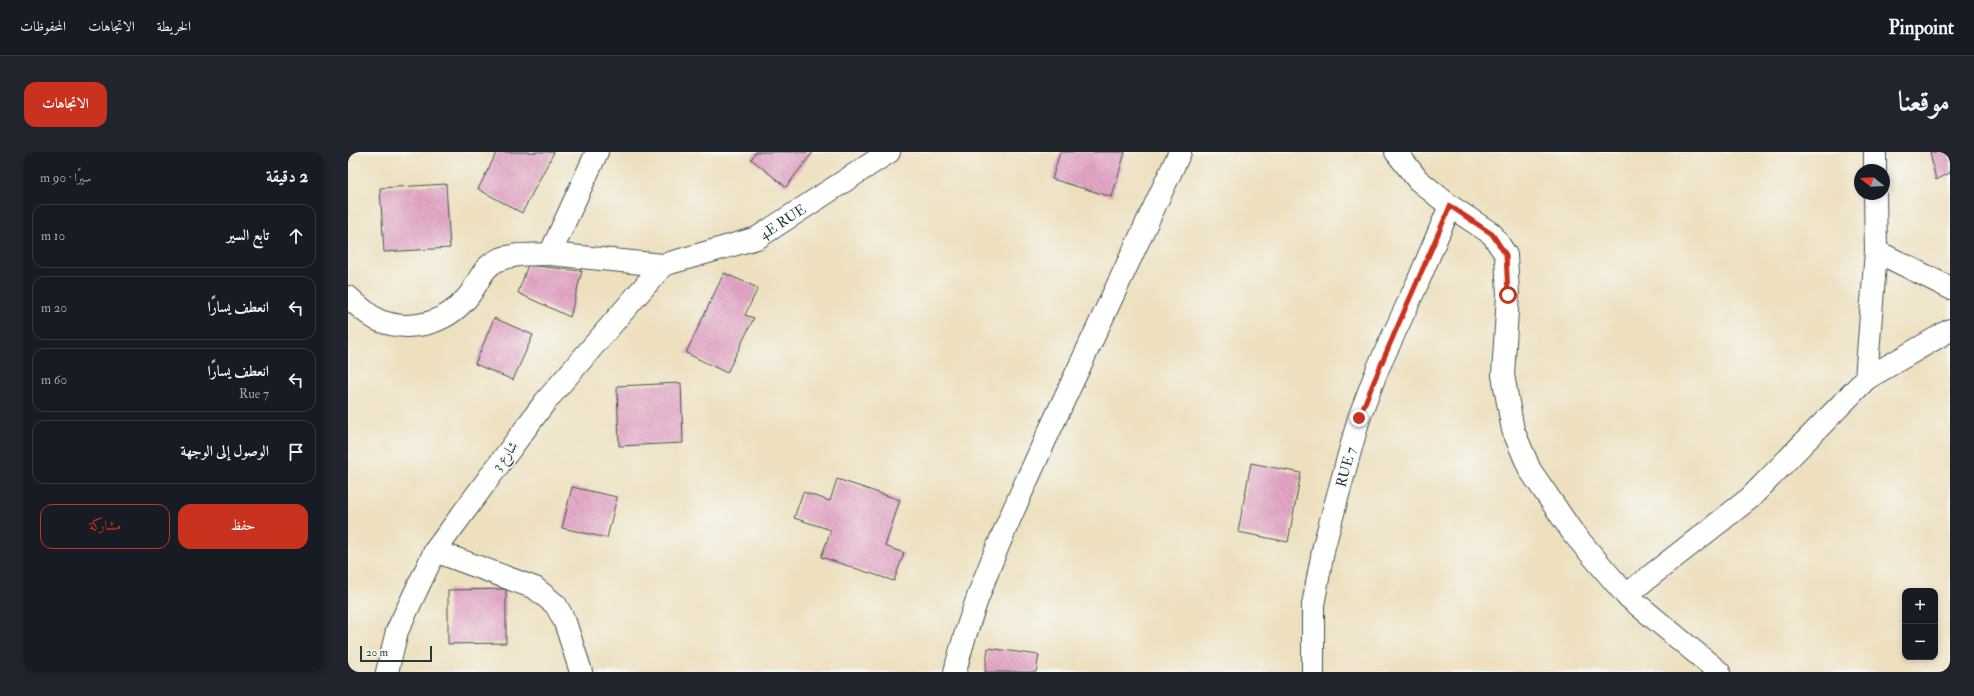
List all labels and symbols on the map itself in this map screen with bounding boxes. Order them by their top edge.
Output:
north arrow [1854,164,1890,200]
street label: 4E RUE [756,200,809,243]
route start [1499,286,1517,304]
route end [1350,409,1368,427]
street label: شارع 3 [489,438,524,476]
street label: RUE 7 [1332,444,1359,489]
scale bar [360,644,432,663]

